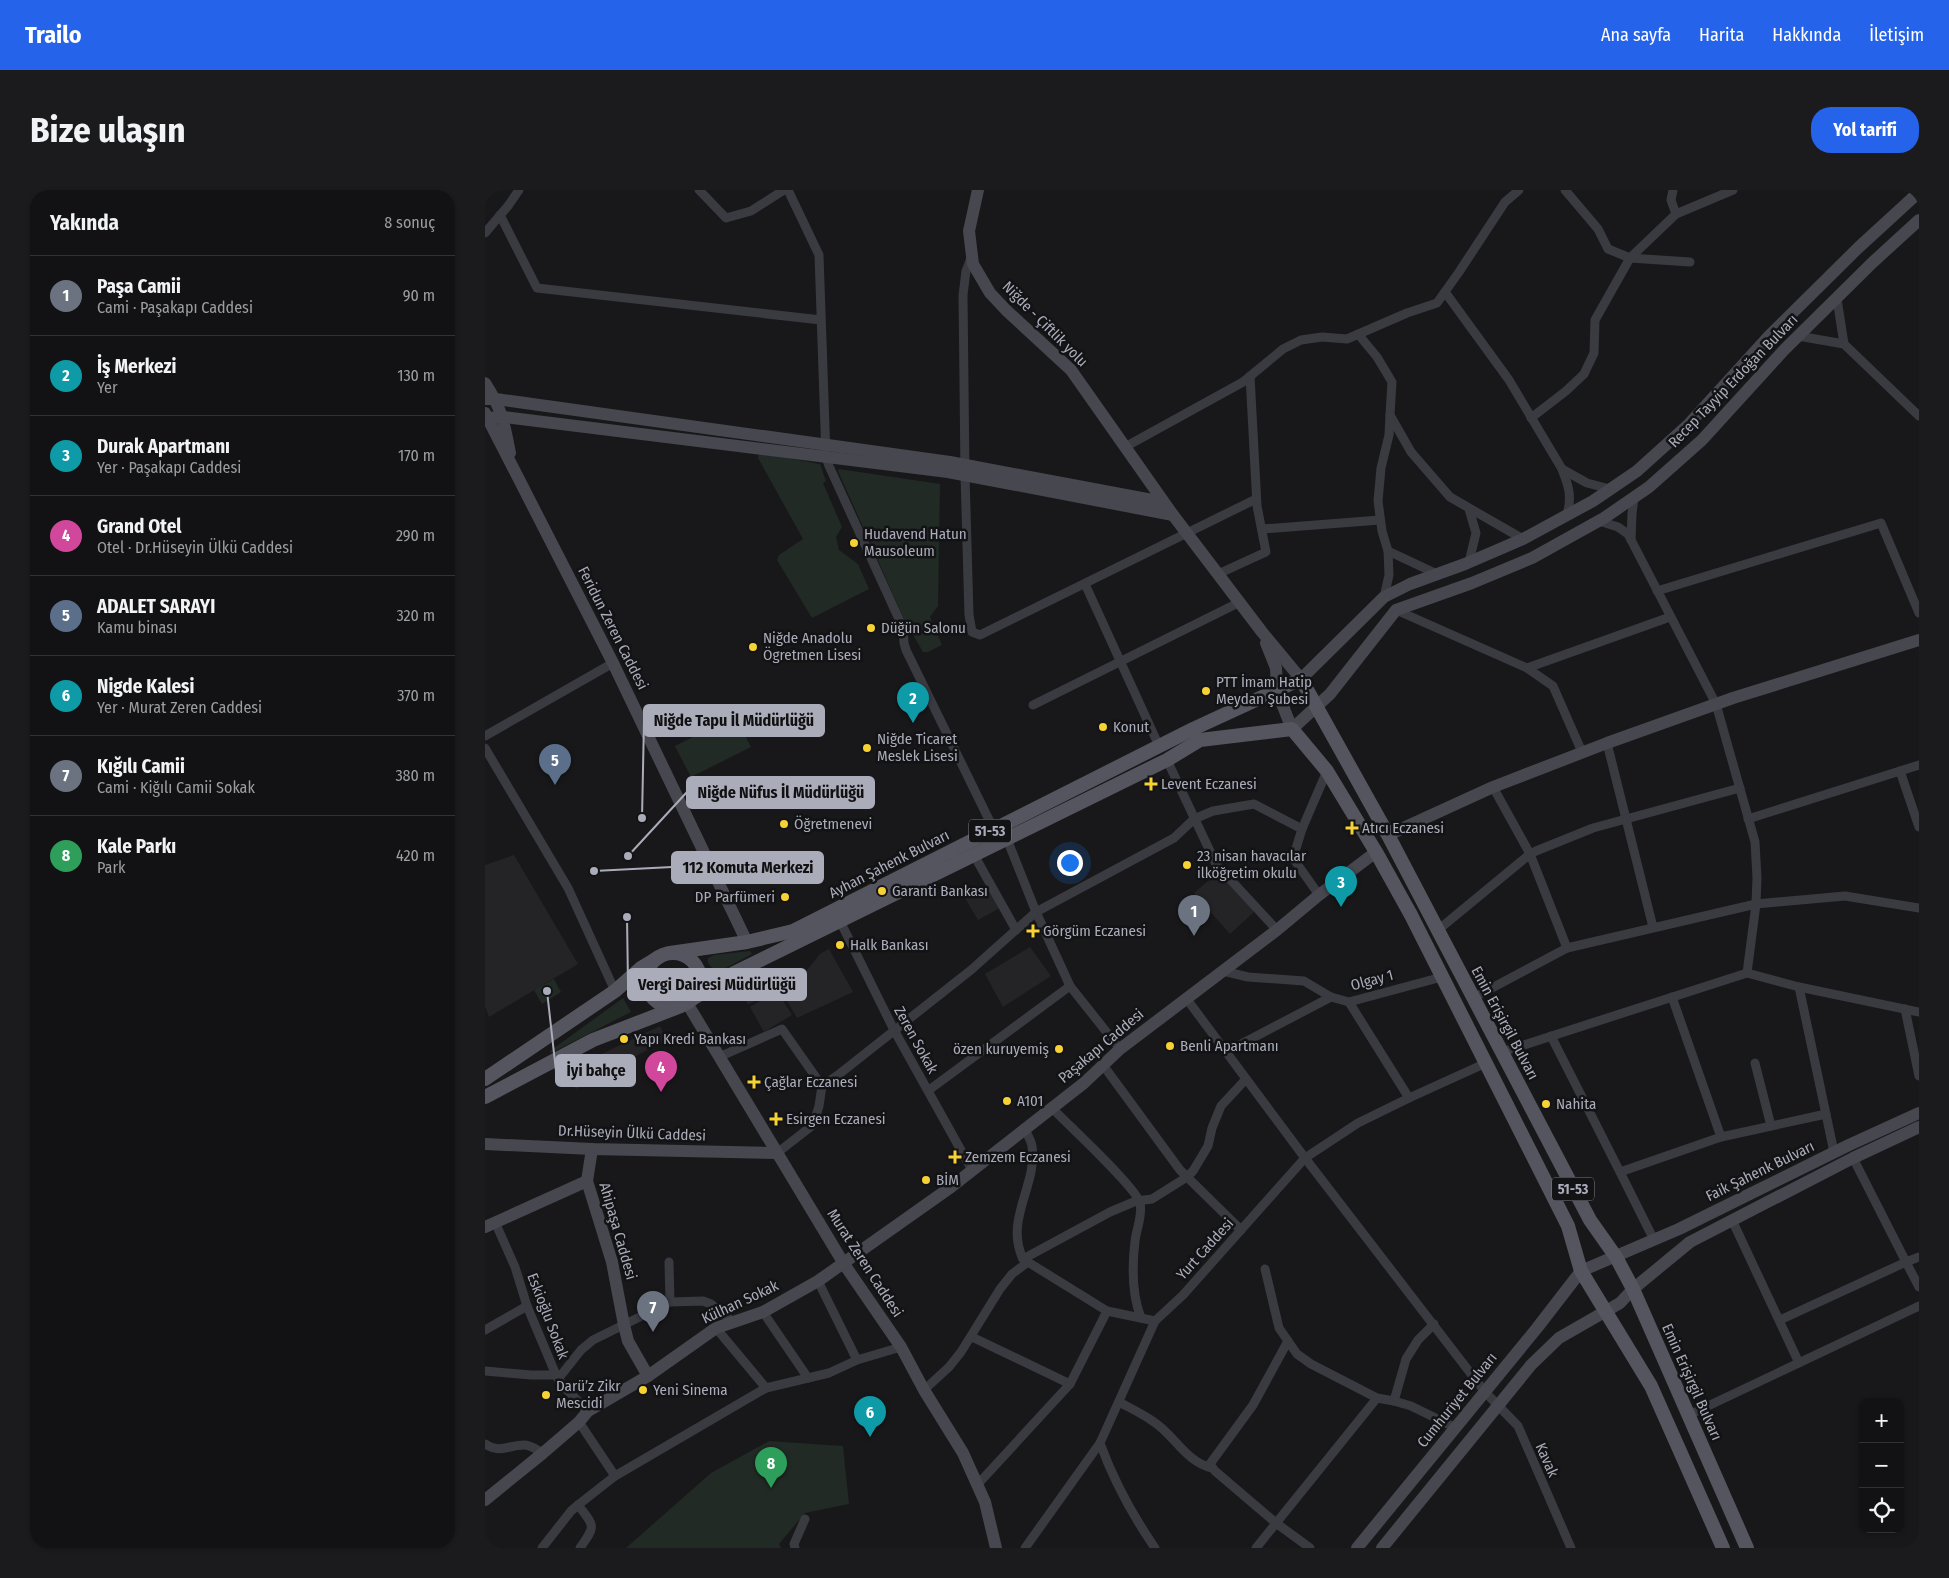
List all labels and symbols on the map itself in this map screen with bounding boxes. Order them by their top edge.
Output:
street label: Niğde - Çiftlik yolu [999,278,1091,370]
street label: Recep Tayyip Erdoğan Bulvarı [1665,311,1801,451]
place label: Hudavend Hatun Mausoleum [864,525,967,560]
marker: Hudavend Hatun Mausoleum [848,537,860,549]
street label: Feridun Zeren Caddesi [574,563,652,693]
place label: Düğün Salonu [881,619,966,637]
marker: Düğün Salonu [865,622,877,634]
place label: Niğde Anadolu Ögretmen Lisesi [763,629,861,664]
marker: Niğde Anadolu Ögretmen Lisesi [747,641,759,653]
place label: PTT İmam Hatip Meydan Şubesi [1216,673,1312,708]
pin: 2 [897,682,929,723]
marker: PTT İmam Hatip Meydan Şubesi [1200,685,1212,697]
callout: Niğde Tapu İl Müdürlüğü [644,705,824,736]
text: Niğde Tapu İl Müdürlüğü [654,711,814,730]
place label: Konut [1113,718,1149,736]
marker: Konut [1097,721,1109,733]
place label: Niğde Ticaret Meslek Lisesi [877,730,958,765]
marker: Niğde Ticaret Meslek Lisesi [861,742,873,754]
pin: 5 [539,744,571,785]
place label: Levent Eczanesi [1161,775,1257,793]
callout: Niğde Nüfus İl Müdürlüğü [687,777,874,808]
marker: Levent Eczanesi [1145,778,1157,790]
text: Niğde Nüfus İl Müdürlüğü [698,783,864,802]
place label: Öğretmenevi [794,815,872,833]
marker: Öğretmenevi [778,818,790,830]
place label: Atıcı Eczanesi [1362,819,1444,837]
road number: 51-53 [969,820,1011,842]
marker: Atıcı Eczanesi [1346,822,1358,834]
street label: Ayhan Şahenk Bulvarı [826,826,952,902]
place label: 23 nisan havacılar ilköğretim okulu [1197,847,1307,882]
your location [1057,850,1083,876]
callout: 112 Komuta Merkezi [672,852,823,883]
text: 112 Komuta Merkezi [682,858,814,877]
marker: 23 nisan havacılar ilköğretim okulu [1181,859,1193,871]
pin: 3 [1325,866,1357,907]
place label: Garanti Bankası [892,882,988,900]
marker: Garanti Bankası [876,885,888,897]
place label: DP Parfümeri [695,888,775,906]
marker: DP Parfümeri [779,891,791,903]
pin: 1 [1178,895,1210,936]
place label: Görgüm Eczanesi [1043,922,1146,940]
marker: Görgüm Eczanesi [1027,925,1039,937]
place label: Halk Bankası [850,936,928,954]
marker: Halk Bankası [834,939,846,951]
street label: Emin Erişirgil Bulvarı [1468,963,1542,1083]
street label: Olgay 1 [1349,966,1395,994]
callout: Vergi Dairesi Müdürlüğü [628,969,806,1000]
text: Vergi Dairesi Müdürlüğü [637,975,796,994]
street label: Zeren Sokak [890,1003,942,1077]
street label: Paşakapı Caddesi [1055,1005,1147,1087]
place label: Yapı Kredi Bankası [634,1030,746,1048]
marker: Yapı Kredi Bankası [618,1033,630,1045]
place label: Benli Apartmanı [1180,1037,1279,1055]
place label: özen kuruyemiş [953,1040,1049,1058]
marker: Benli Apartmanı [1164,1040,1176,1052]
marker: özen kuruyemiş [1053,1043,1065,1055]
pin: 4 [645,1051,677,1092]
callout: İyi bahçe [556,1055,635,1086]
text: İyi bahçe [566,1061,626,1081]
place label: Çağlar Eczanesi [764,1073,857,1091]
marker: Çağlar Eczanesi [748,1076,760,1088]
place label: A101 [1017,1092,1043,1110]
marker: A101 [1001,1095,1013,1107]
place label: Nahita [1556,1095,1596,1113]
marker: Nahita [1540,1098,1552,1110]
place label: Esirgen Eczanesi [786,1110,886,1128]
marker: Esirgen Eczanesi [770,1113,782,1125]
street label: Dr.Hüseyin Ülkü Caddesi [558,1121,706,1145]
street label: Faik Şahenk Bulvarı [1703,1137,1817,1205]
place label: Zemzem Eczanesi [965,1148,1071,1166]
marker: Zemzem Eczanesi [949,1151,961,1163]
place label: BİM [936,1171,959,1189]
marker: BİM [920,1174,932,1186]
road number: 51-53 [1552,1178,1594,1201]
street label: Ahipaşa Caddesi [596,1180,640,1282]
street label: Murat Zeren Caddesi [823,1206,907,1320]
street label: Yurt Caddesi [1173,1214,1237,1284]
street label: Eskioğlu Sokak [523,1270,573,1362]
street label: Külhan Sokak [699,1276,781,1328]
pin: 7 [637,1291,669,1332]
street label: Emin Erişirgil Bulvarı [1658,1321,1726,1443]
street label: Cumhuriyet Bulvarı [1413,1349,1501,1451]
place label: Darü’z Zikr Mescidi [556,1377,621,1412]
place label: Yeni Sinema [653,1381,728,1399]
marker: Yeni Sinema [637,1384,649,1396]
marker: Darü’z Zikr Mescidi [540,1389,552,1401]
pin: 6 [854,1396,886,1437]
street label: Kavak [1532,1440,1562,1480]
pin: 8 [755,1447,787,1488]

